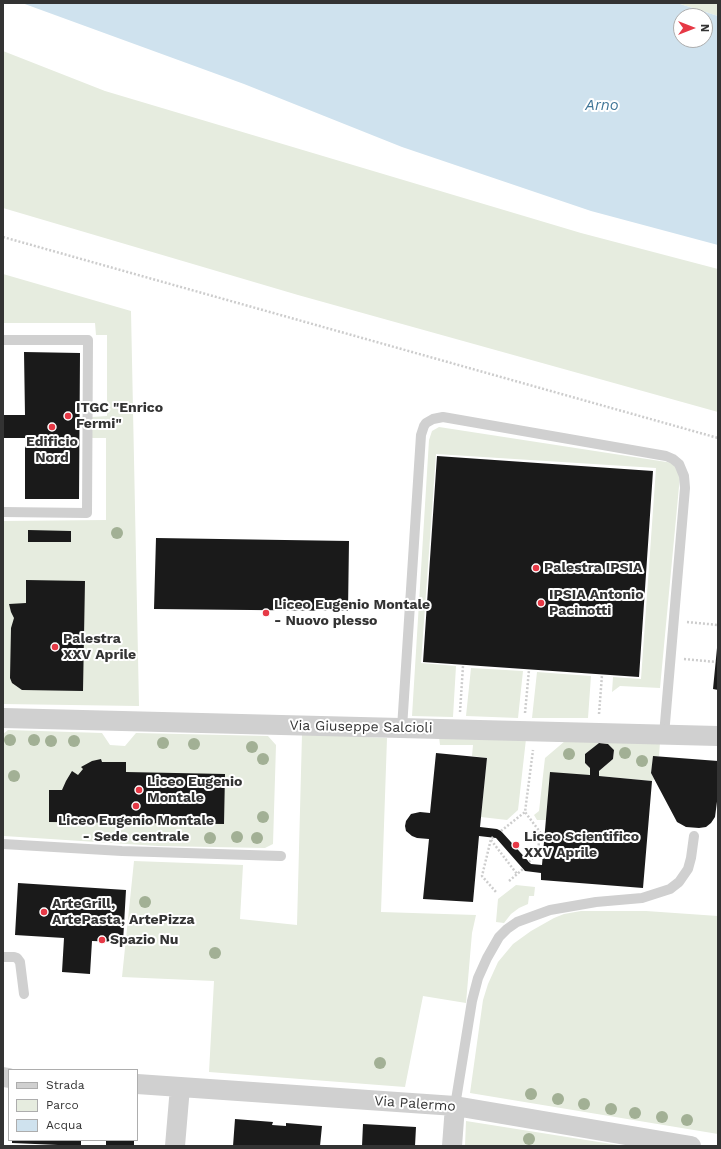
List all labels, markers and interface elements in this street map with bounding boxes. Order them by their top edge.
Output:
north arrow [673,8,713,48]
text: N [698,24,711,32]
water label: Arno [585,97,619,115]
place label: ITGC "Enrico Fermi" [76,400,163,432]
marker: ITGC "Enrico Fermi" [63,411,73,421]
marker: Edificio Nord [47,422,57,432]
place label: Edificio Nord [26,434,78,466]
place label: Palestra IPSIA [544,560,643,576]
marker: Palestra IPSIA [531,563,541,573]
place label: IPSIA Antonio Pacinotti [549,587,644,620]
place label: Liceo Eugenio Montale - Nuovo plesso [274,597,430,630]
marker: IPSIA Antonio Pacinotti [536,598,546,608]
marker: Liceo Eugenio Montale - Nuovo plesso [261,608,271,618]
place label: Palestra XXV Aprile [63,631,136,664]
marker: Palestra XXV Aprile [50,642,60,652]
street label: Via Giuseppe Salcioli [289,717,433,737]
place label: Liceo Eugenio Montale [147,774,242,806]
marker: Liceo Eugenio Montale [134,785,144,795]
marker: Liceo Eugenio Montale - Sede centrale [131,801,141,811]
place label: Liceo Eugenio Montale - Sede centrale [58,813,214,846]
place label: Liceo Scientifico XXV Aprile [524,829,639,862]
marker: Liceo Scientifico XXV Aprile [511,840,521,850]
place label: ArteGrill, ArtePasta, ArtePizza [52,896,195,928]
marker: ArteGrill, ArtePasta, ArtePizza [39,907,49,917]
place label: Spazio Nu [110,932,179,948]
marker: Spazio Nu [97,935,107,945]
legend [8,1069,138,1141]
text: Strada [46,1078,85,1092]
street label: Via Palermo [374,1093,456,1115]
text: Parco [46,1098,79,1112]
text: Acqua [46,1118,82,1132]

